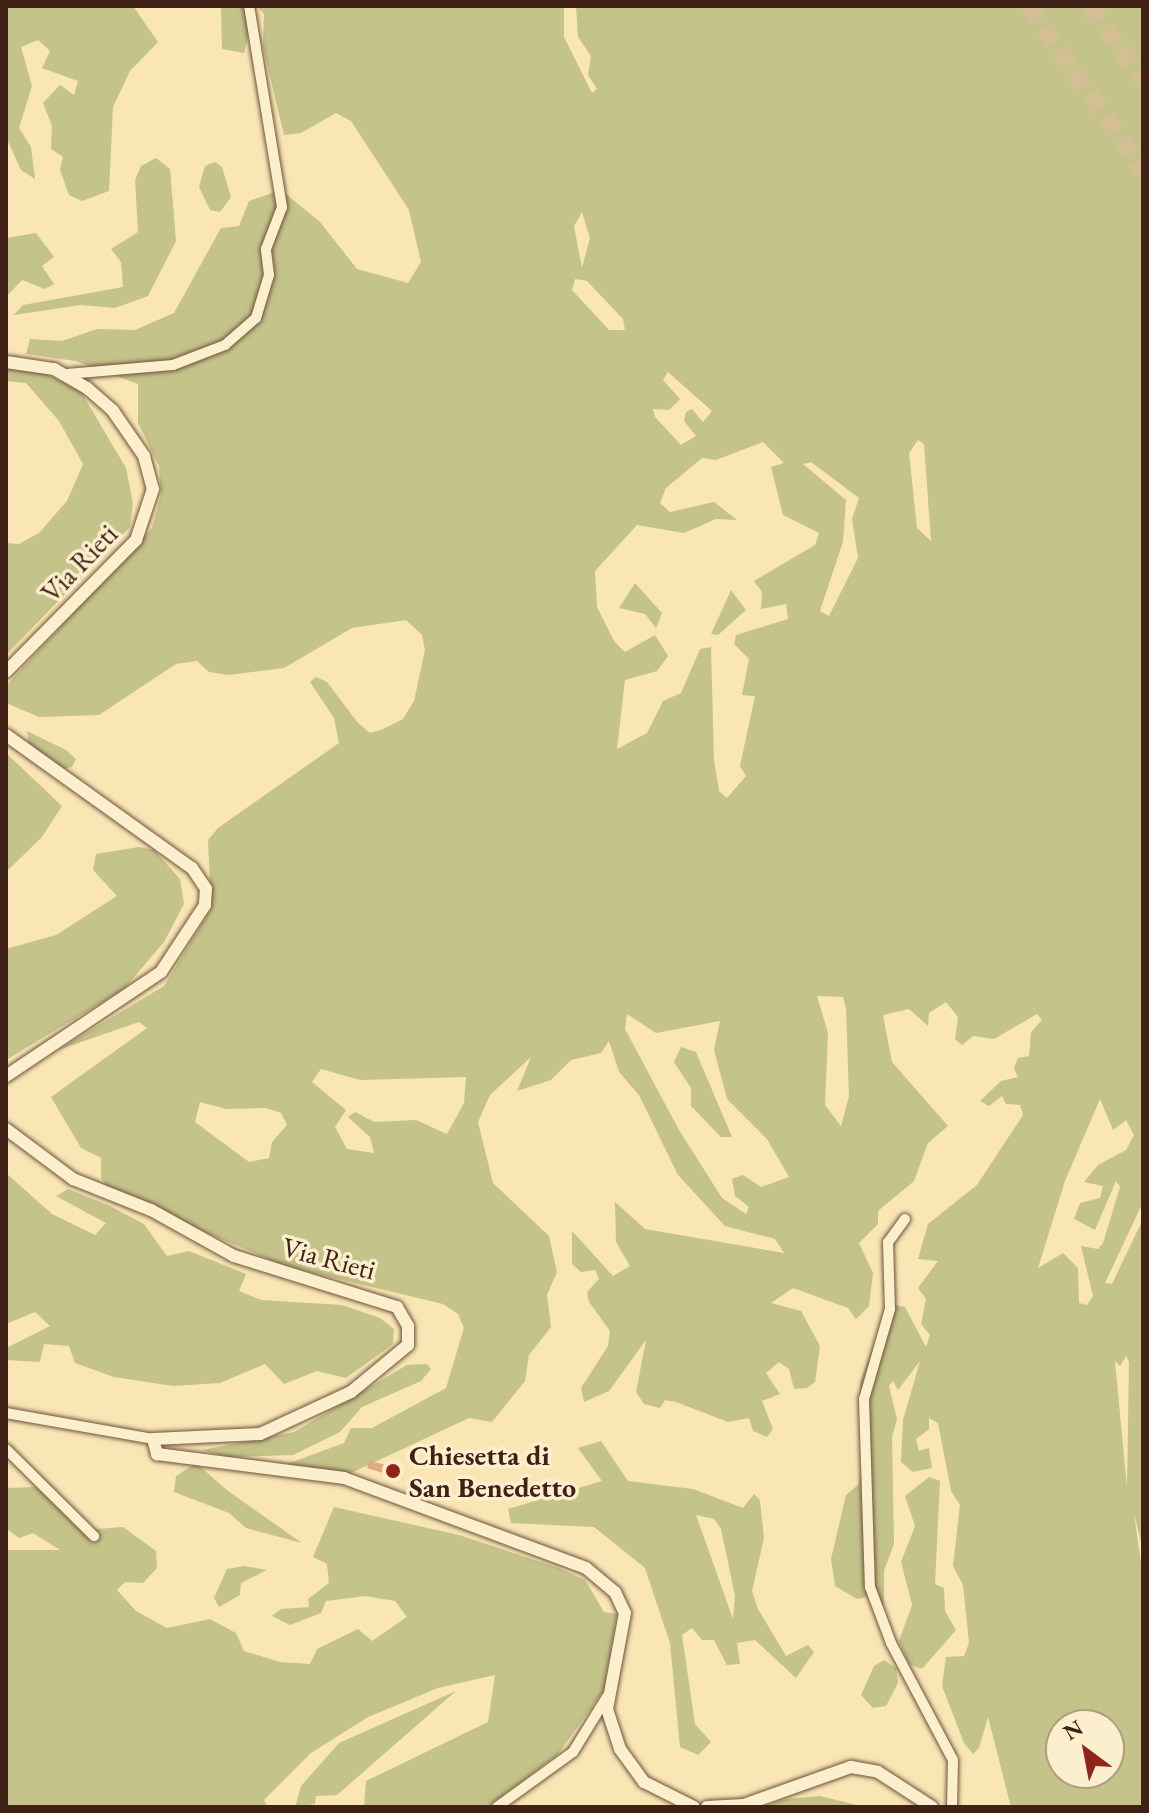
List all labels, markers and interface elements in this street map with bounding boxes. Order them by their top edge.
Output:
street label: Via Rieti [34,517,124,609]
street label: Via Rieti [279,1229,379,1287]
place label: Chiesetta di San Benedetto [409,1438,576,1504]
marker: Chiesetta di San Benedetto [384,1462,402,1480]
north arrow [1045,1709,1125,1789]
text: N [1058,1713,1088,1747]

